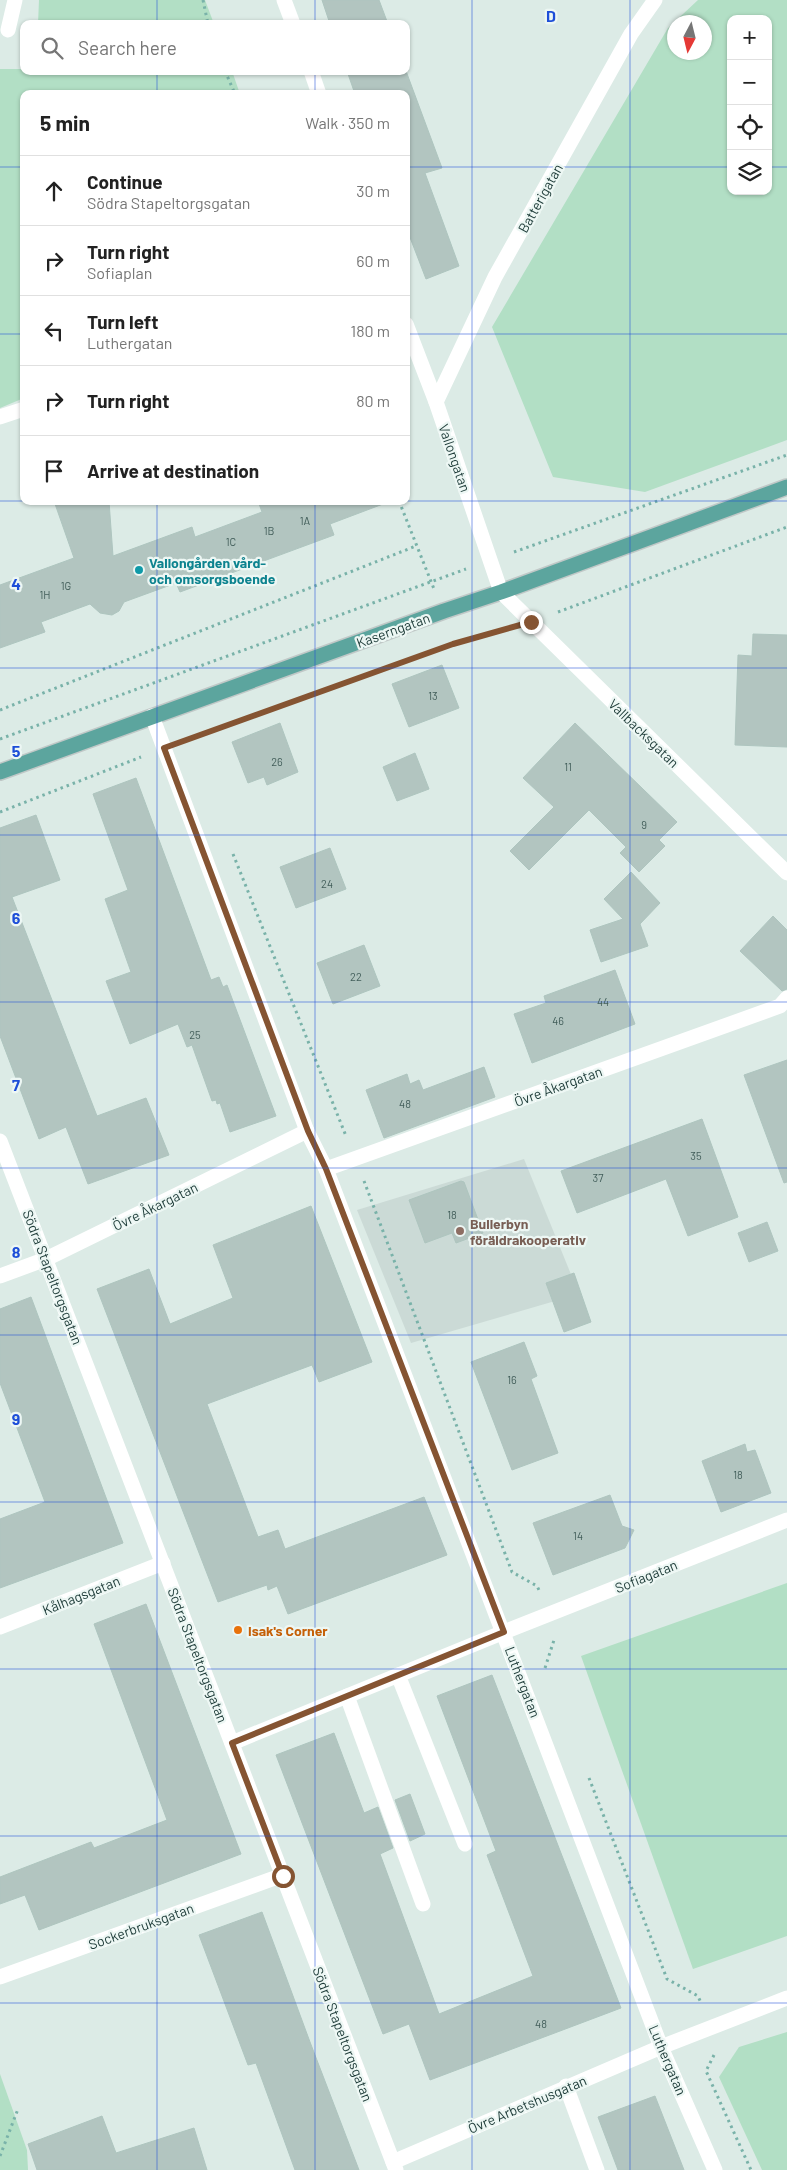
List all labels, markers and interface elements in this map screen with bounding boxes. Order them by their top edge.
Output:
text: D [546,6,556,25]
north arrow [667,15,712,60]
map controls [727,15,772,195]
button: + [727,15,772,60]
search box [20,20,410,75]
icon: search [38,34,66,62]
text: Search here [78,36,177,59]
button: − [727,60,772,105]
button: locate [727,105,772,150]
text: 5 min [40,110,90,135]
text: Walk · 350 m [305,113,390,132]
button: layers [727,150,772,195]
street label: Batterigatan [514,161,566,235]
text: Continue [87,170,163,193]
icon: ahead [40,177,68,205]
text: 30 m [356,181,390,200]
text: Södra Stapeltorgsgatan [87,193,250,212]
text: Turn right [87,240,169,263]
icon: right [40,247,68,275]
text: 60 m [356,251,390,270]
text: Sofiaplan [87,263,152,282]
text: Turn left [87,310,158,333]
icon: left [40,317,68,345]
text: 180 m [351,321,390,340]
text: Luthergatan [87,333,172,352]
icon: right [40,387,68,415]
text: Turn right [87,389,169,412]
text: 80 m [356,391,390,410]
street label: Vallongatan [435,422,475,494]
icon: arrive [40,457,68,485]
text: Arrive at destination [87,459,259,482]
house number: 1A [300,514,311,527]
house number: 1B [264,524,274,537]
house number: 1C [226,535,236,548]
place label: Vallongården vård- och omsorgsboende [149,554,276,587]
marker: Vallongården vård- och omsorgsboende [133,564,145,576]
text: 4 [11,574,21,593]
house number: 1G [61,579,71,592]
house number: 1H [39,588,51,601]
street label: Kaserngatan [354,609,432,651]
route end [520,611,543,634]
house number: 13 [428,689,438,702]
street label: Vallbacksgatan [605,695,683,771]
text: 5 [12,741,21,760]
house number: 26 [271,755,283,768]
house number: 11 [564,760,572,773]
house number: 9 [641,818,647,831]
house number: 24 [321,877,333,890]
text: 6 [12,908,21,927]
house number: 22 [350,970,362,983]
house number: 44 [597,995,609,1008]
house number: 46 [552,1014,564,1027]
house number: 25 [189,1028,201,1041]
street label: Övre Åkargatan [512,1062,604,1110]
text: 7 [12,1075,20,1094]
house number: 48 [399,1097,411,1110]
house number: 35 [690,1149,702,1162]
house number: 37 [593,1171,603,1184]
street label: Övre Åkargatan [110,1178,200,1234]
street label: Södra Stapeltorgsgatan [19,1207,87,1347]
house number: 18 [447,1208,457,1221]
place label: Bullerbyn föräldrakooperativ [470,1215,586,1248]
marker: Bullerbyn föräldrakooperativ [454,1225,466,1237]
text: 8 [12,1242,21,1261]
house number: 16 [507,1373,517,1386]
text: 9 [12,1409,20,1428]
house number: 18 [733,1468,743,1481]
house number: 14 [573,1529,583,1542]
street label: Sofiagatan [612,1556,680,1596]
street label: Kålhagsgatan [40,1572,122,1618]
street label: Södra Stapeltorgsgatan [164,1585,232,1725]
place label: Isak's Corner [248,1622,328,1639]
marker: Isak's Corner [232,1624,244,1636]
street label: Luthergatan [502,1644,544,1720]
route start [272,1865,295,1888]
street label: Sockerbruksgatan [86,1899,196,1953]
street label: Södra Stapeltorgsgatan [309,1964,377,2104]
house number: 48 [535,2017,547,2030]
street label: Luthergatan [646,2022,690,2098]
street label: Övre Arbetshusgatan [465,2071,589,2137]

